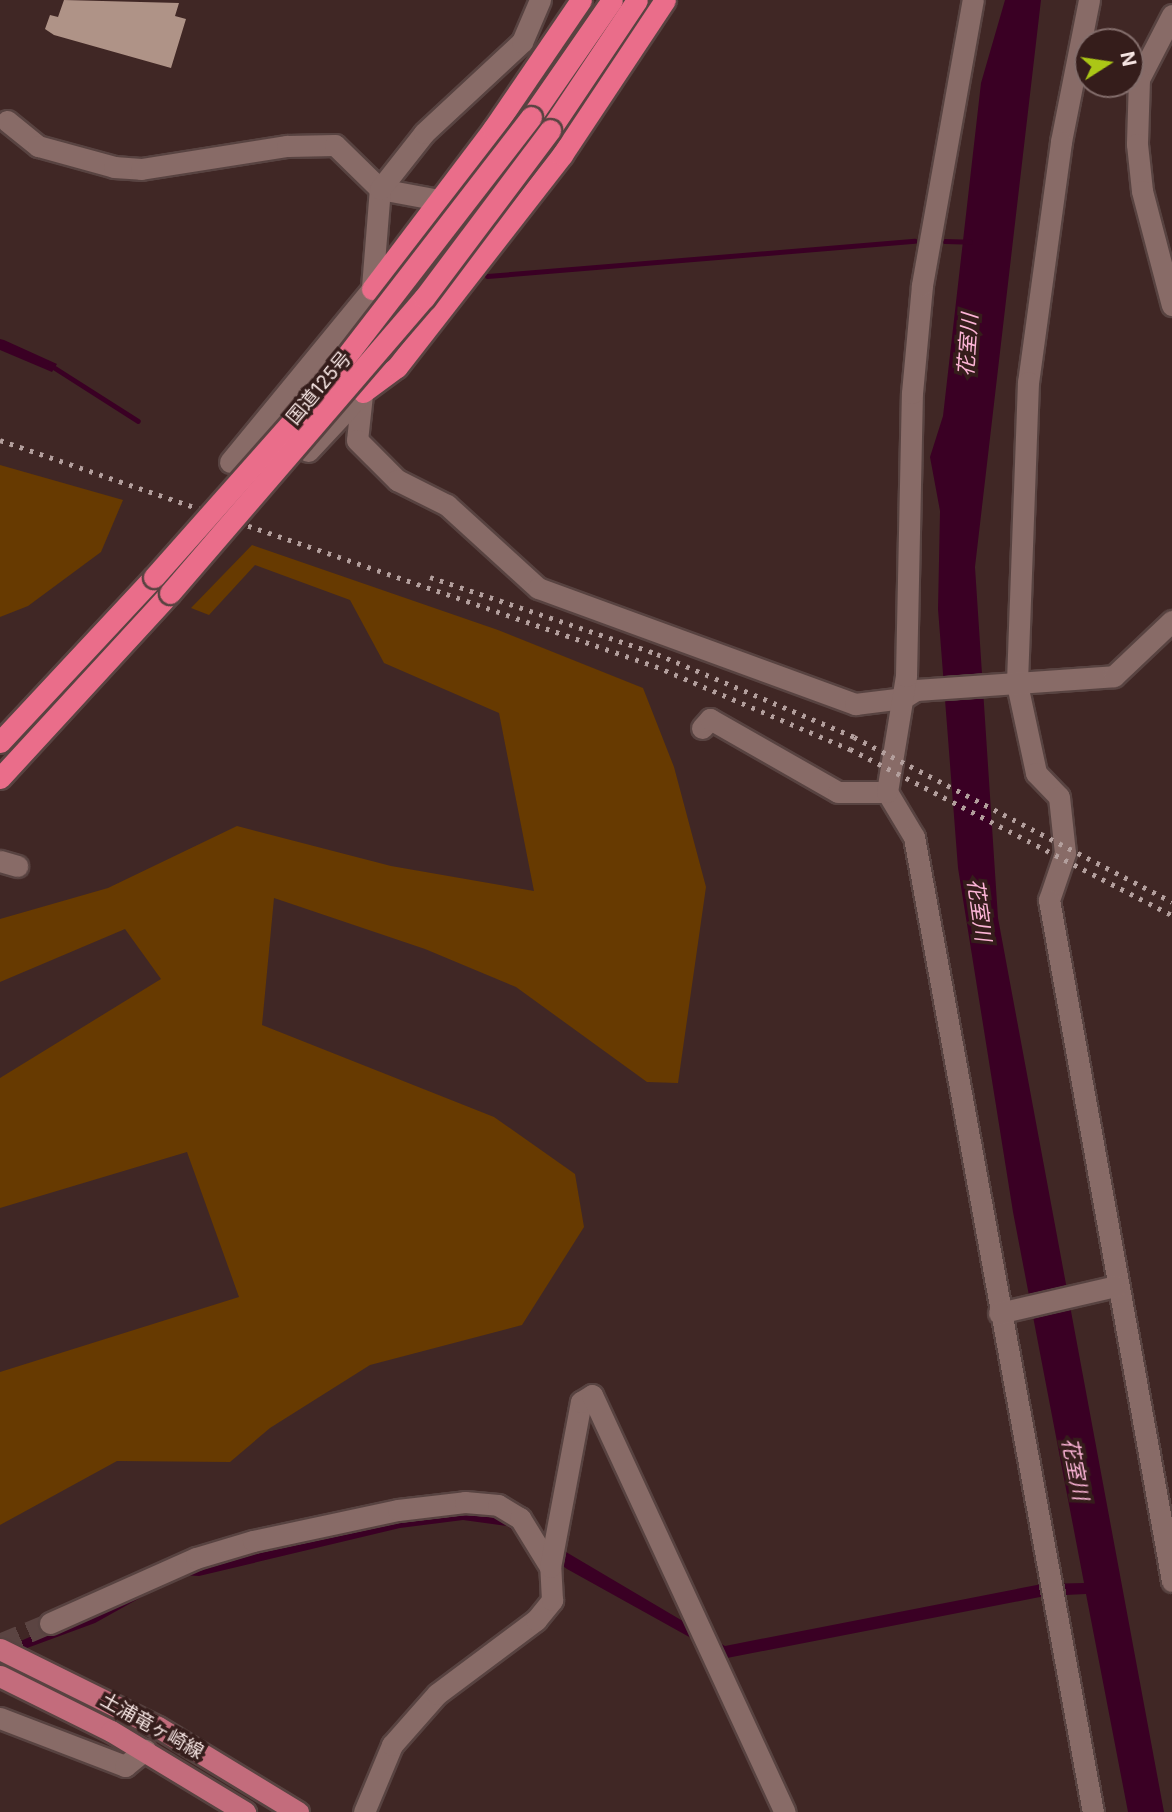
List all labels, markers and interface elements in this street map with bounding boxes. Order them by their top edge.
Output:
north arrow [1074,28,1144,98]
text: N [1115,49,1141,68]
water label: 花室川 [953,313,983,377]
street label: 国道125号 [282,347,356,429]
water label: 花室川 [962,877,996,943]
water label: 花室川 [1057,1436,1093,1502]
street label: 土浦竜ヶ崎線 [97,1688,207,1764]

